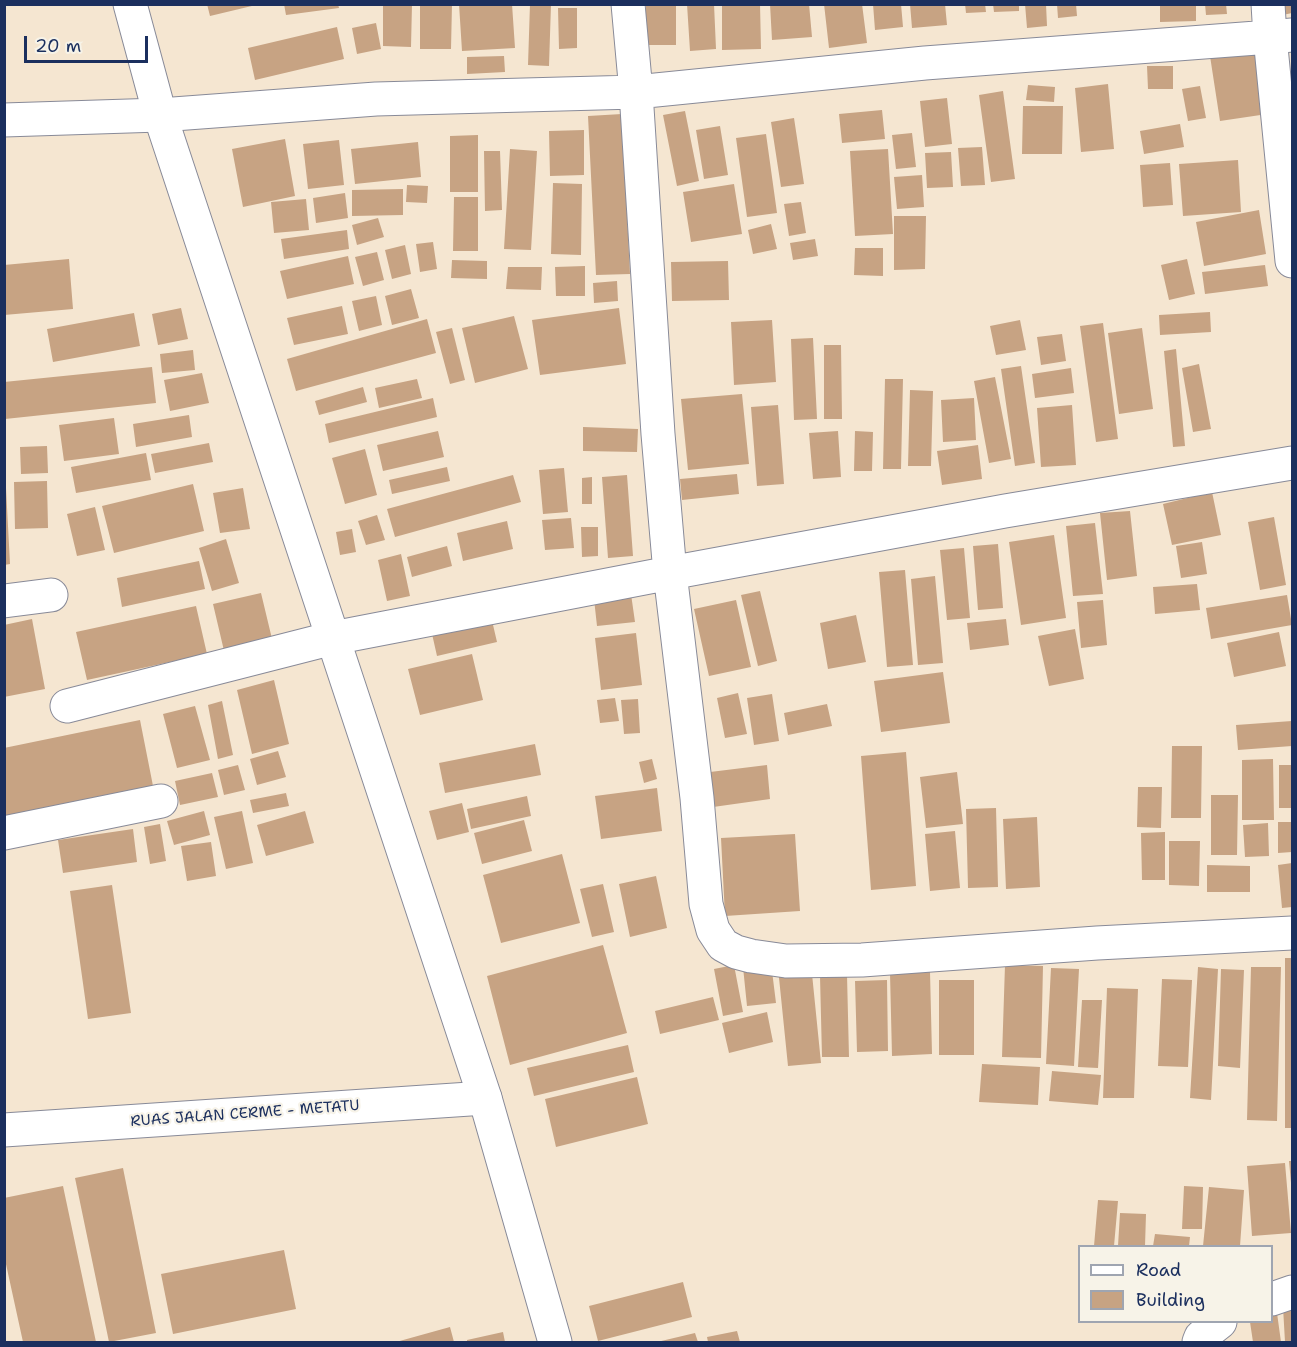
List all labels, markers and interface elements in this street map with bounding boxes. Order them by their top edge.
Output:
scale bar [27,24,152,62]
text: 20 m [35,34,81,58]
street label: RUAS JALAN CERME - METATU [130,1097,360,1131]
legend [1078,1245,1273,1323]
text: Road [1136,1258,1181,1282]
text: Building [1136,1288,1205,1312]

